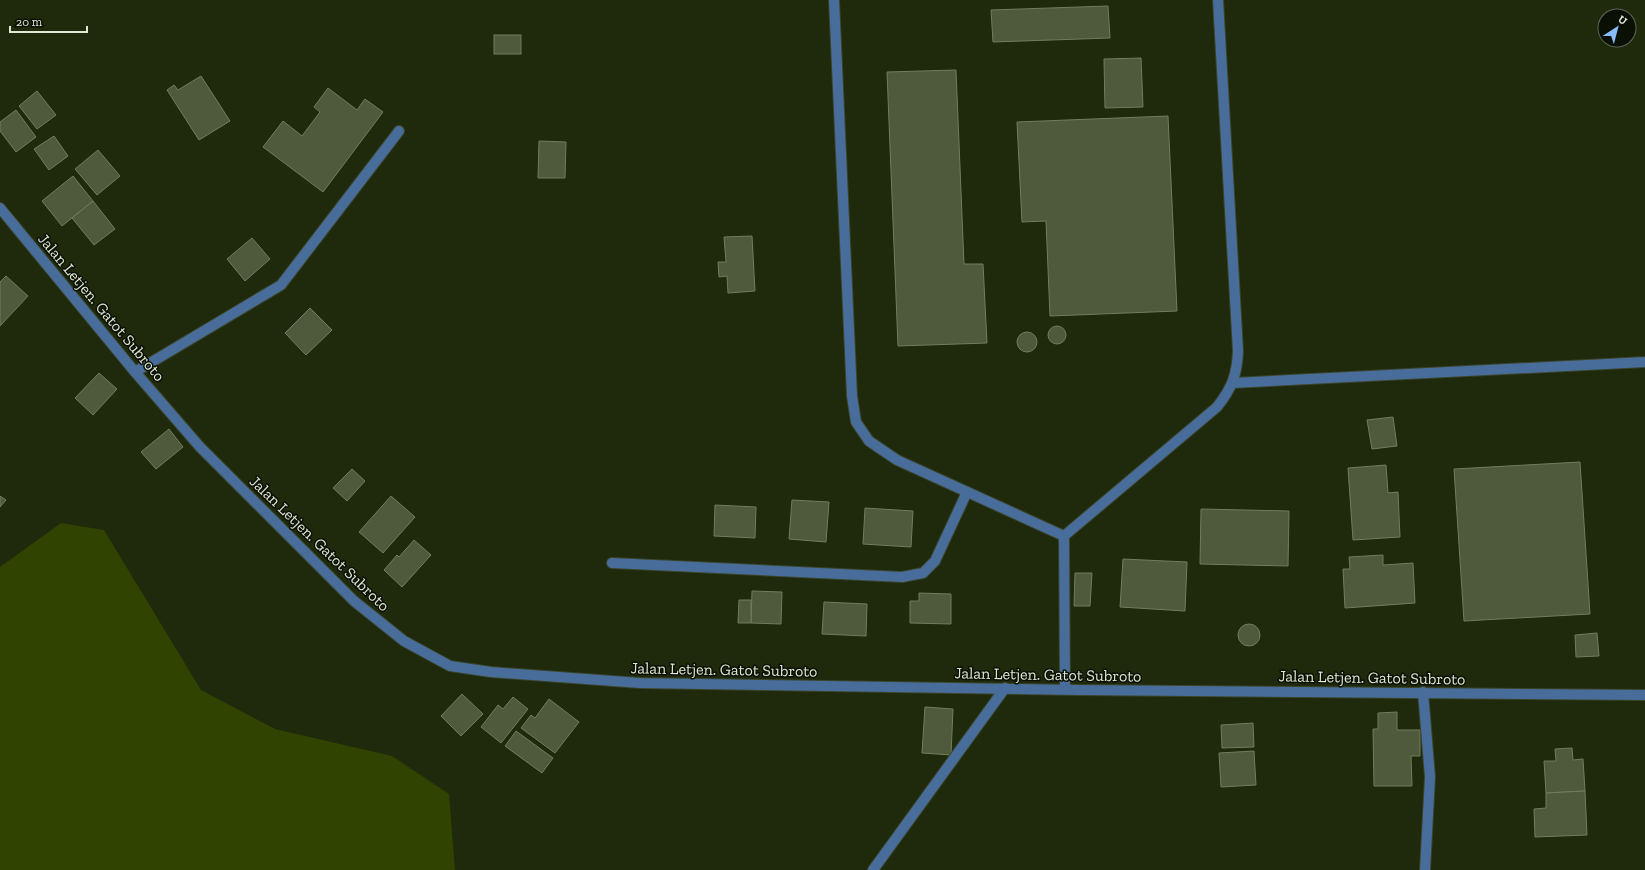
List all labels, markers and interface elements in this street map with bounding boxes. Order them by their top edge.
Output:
scale bar [10,8,87,34]
north arrow [1597,8,1637,48]
text: U [1616,13,1630,28]
text: 20 m [16,15,43,29]
street label: Jalan Letjen. Gatot Subroto [34,230,169,385]
street label: Jalan Letjen. Gatot Subroto [246,472,393,615]
street label: Jalan Letjen. Gatot Subroto [630,658,818,681]
street label: Jalan Letjen. Gatot Subroto [954,663,1142,686]
street label: Jalan Letjen. Gatot Subroto [1278,666,1466,689]

